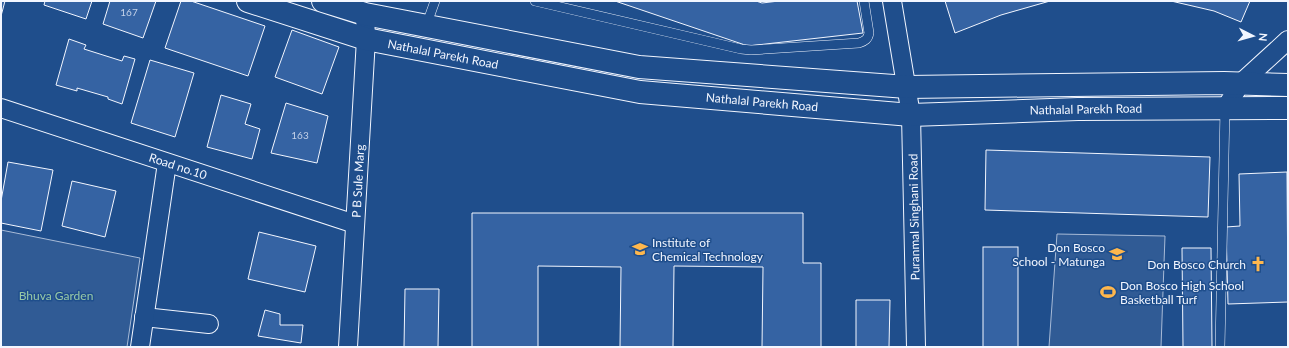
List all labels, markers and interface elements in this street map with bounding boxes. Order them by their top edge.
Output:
house number: 167 [120,6,138,18]
north arrow [1233,16,1273,56]
text: N [1257,32,1270,42]
street label: Nathalal Parekh Road [386,36,500,72]
street label: Nathalal Parekh Road [705,90,819,114]
street label: Nathalal Parekh Road [1030,101,1142,117]
house number: 163 [291,129,309,141]
street label: P B Sule Marg [349,144,367,218]
street label: Road no.10 [147,150,209,182]
street label: Puranmal Singhani Road [905,154,923,280]
place label: Institute of Chemical Technology [652,235,764,264]
school or university icon: Institute of Chemical Technology [631,240,649,258]
place label: Don Bosco School - Matunga [1012,240,1105,269]
school or university icon: Don Bosco School - Matunga [1108,245,1126,263]
church icon: Don Bosco Church [1249,255,1267,273]
place label: Don Bosco Church [1147,257,1246,272]
place label: Don Bosco High School Basketball Turf [1120,278,1244,307]
sports icon: Don Bosco High School Basketball Turf [1099,283,1117,301]
park label: Bhuva Garden [19,288,93,303]

